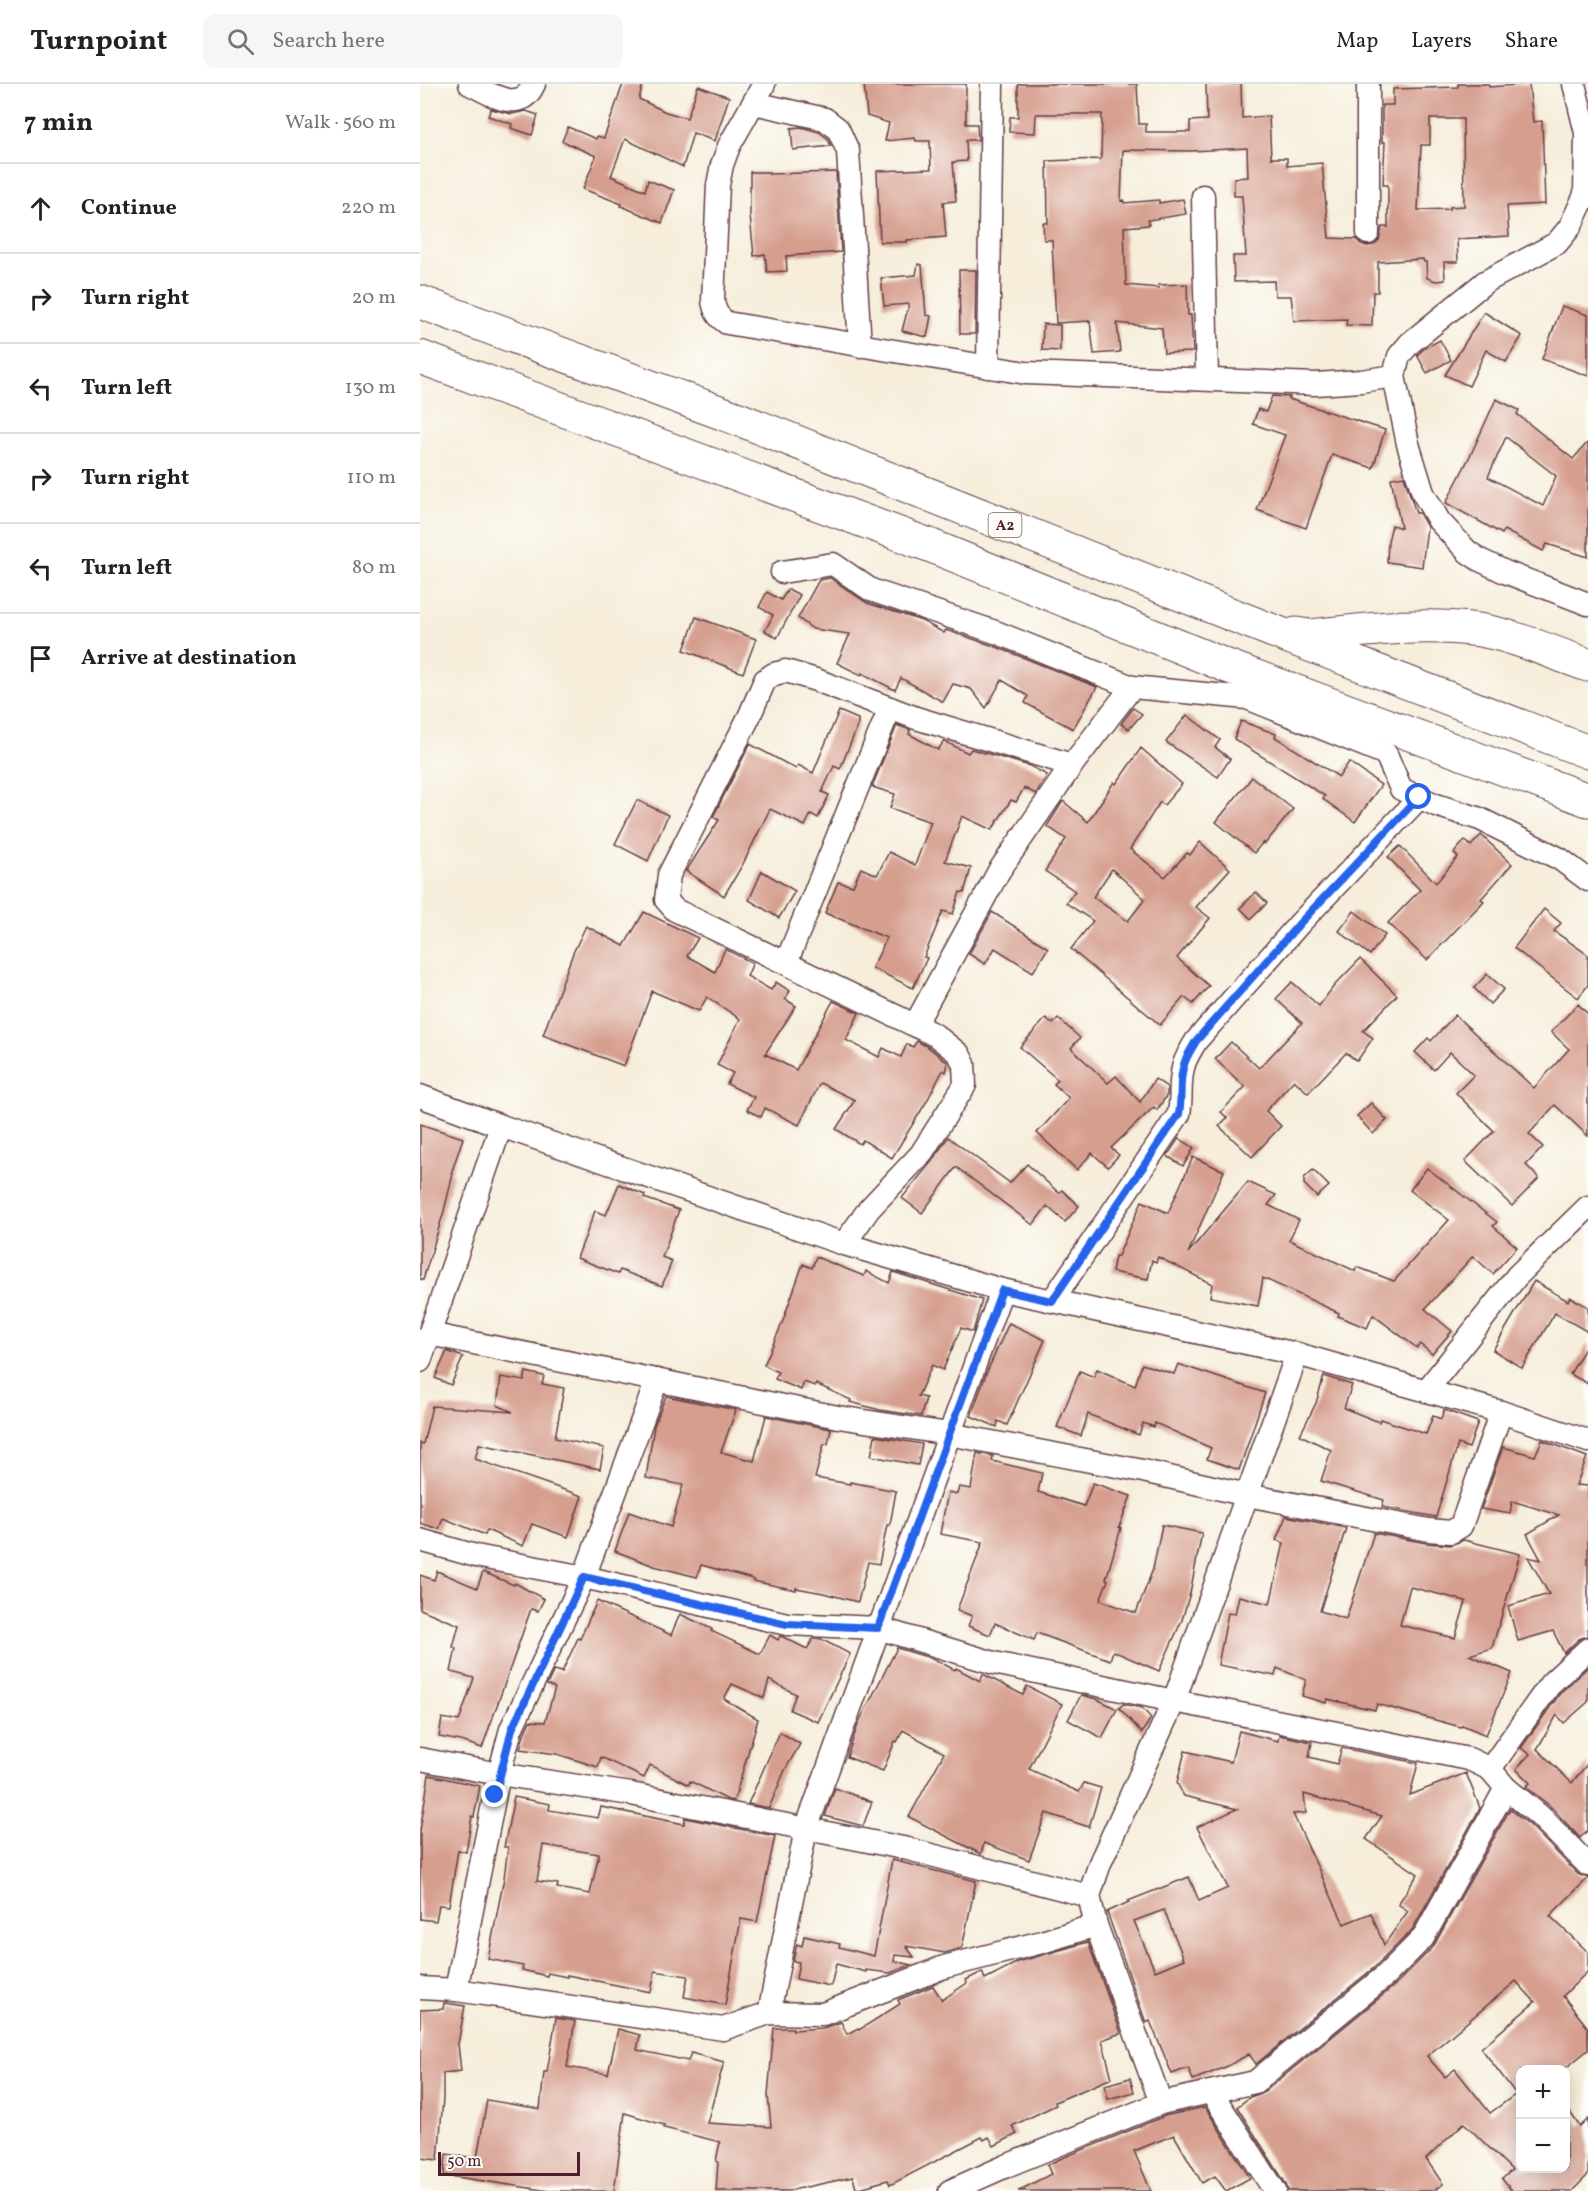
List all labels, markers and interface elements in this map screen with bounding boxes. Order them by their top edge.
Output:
search box [203,14,623,68]
text: Turnpoint [30,22,167,61]
icon: search [224,25,257,58]
text: Search here [272,26,385,57]
text: Map [1336,27,1378,56]
text: Layers [1411,27,1472,56]
text: Share [1505,27,1558,56]
text: 7 min [24,105,93,141]
text: Walk · 560 m [285,109,396,137]
icon: ahead [24,192,57,225]
text: Continue [81,193,177,224]
text: 220 m [341,194,396,222]
icon: right [24,282,57,315]
text: Turn right [81,283,189,314]
text: 20 m [352,284,396,312]
icon: left [24,372,57,405]
text: Turn left [81,373,172,404]
text: 130 m [345,374,396,402]
icon: right [24,462,57,495]
text: Turn right [81,463,189,494]
text: 110 m [347,464,396,492]
road number: A2 [988,513,1022,537]
icon: left [24,552,57,585]
text: Turn left [81,553,172,584]
text: 80 m [352,554,396,582]
icon: arrive [24,642,57,675]
text: Arrive at destination [81,643,297,674]
route start [1405,783,1431,809]
route end [481,1781,507,1807]
map controls [1516,2065,1570,2173]
button: + [1516,2065,1570,2119]
button: − [1516,2119,1570,2173]
scale bar [438,2149,580,2176]
text: 50 m [447,2151,481,2173]

